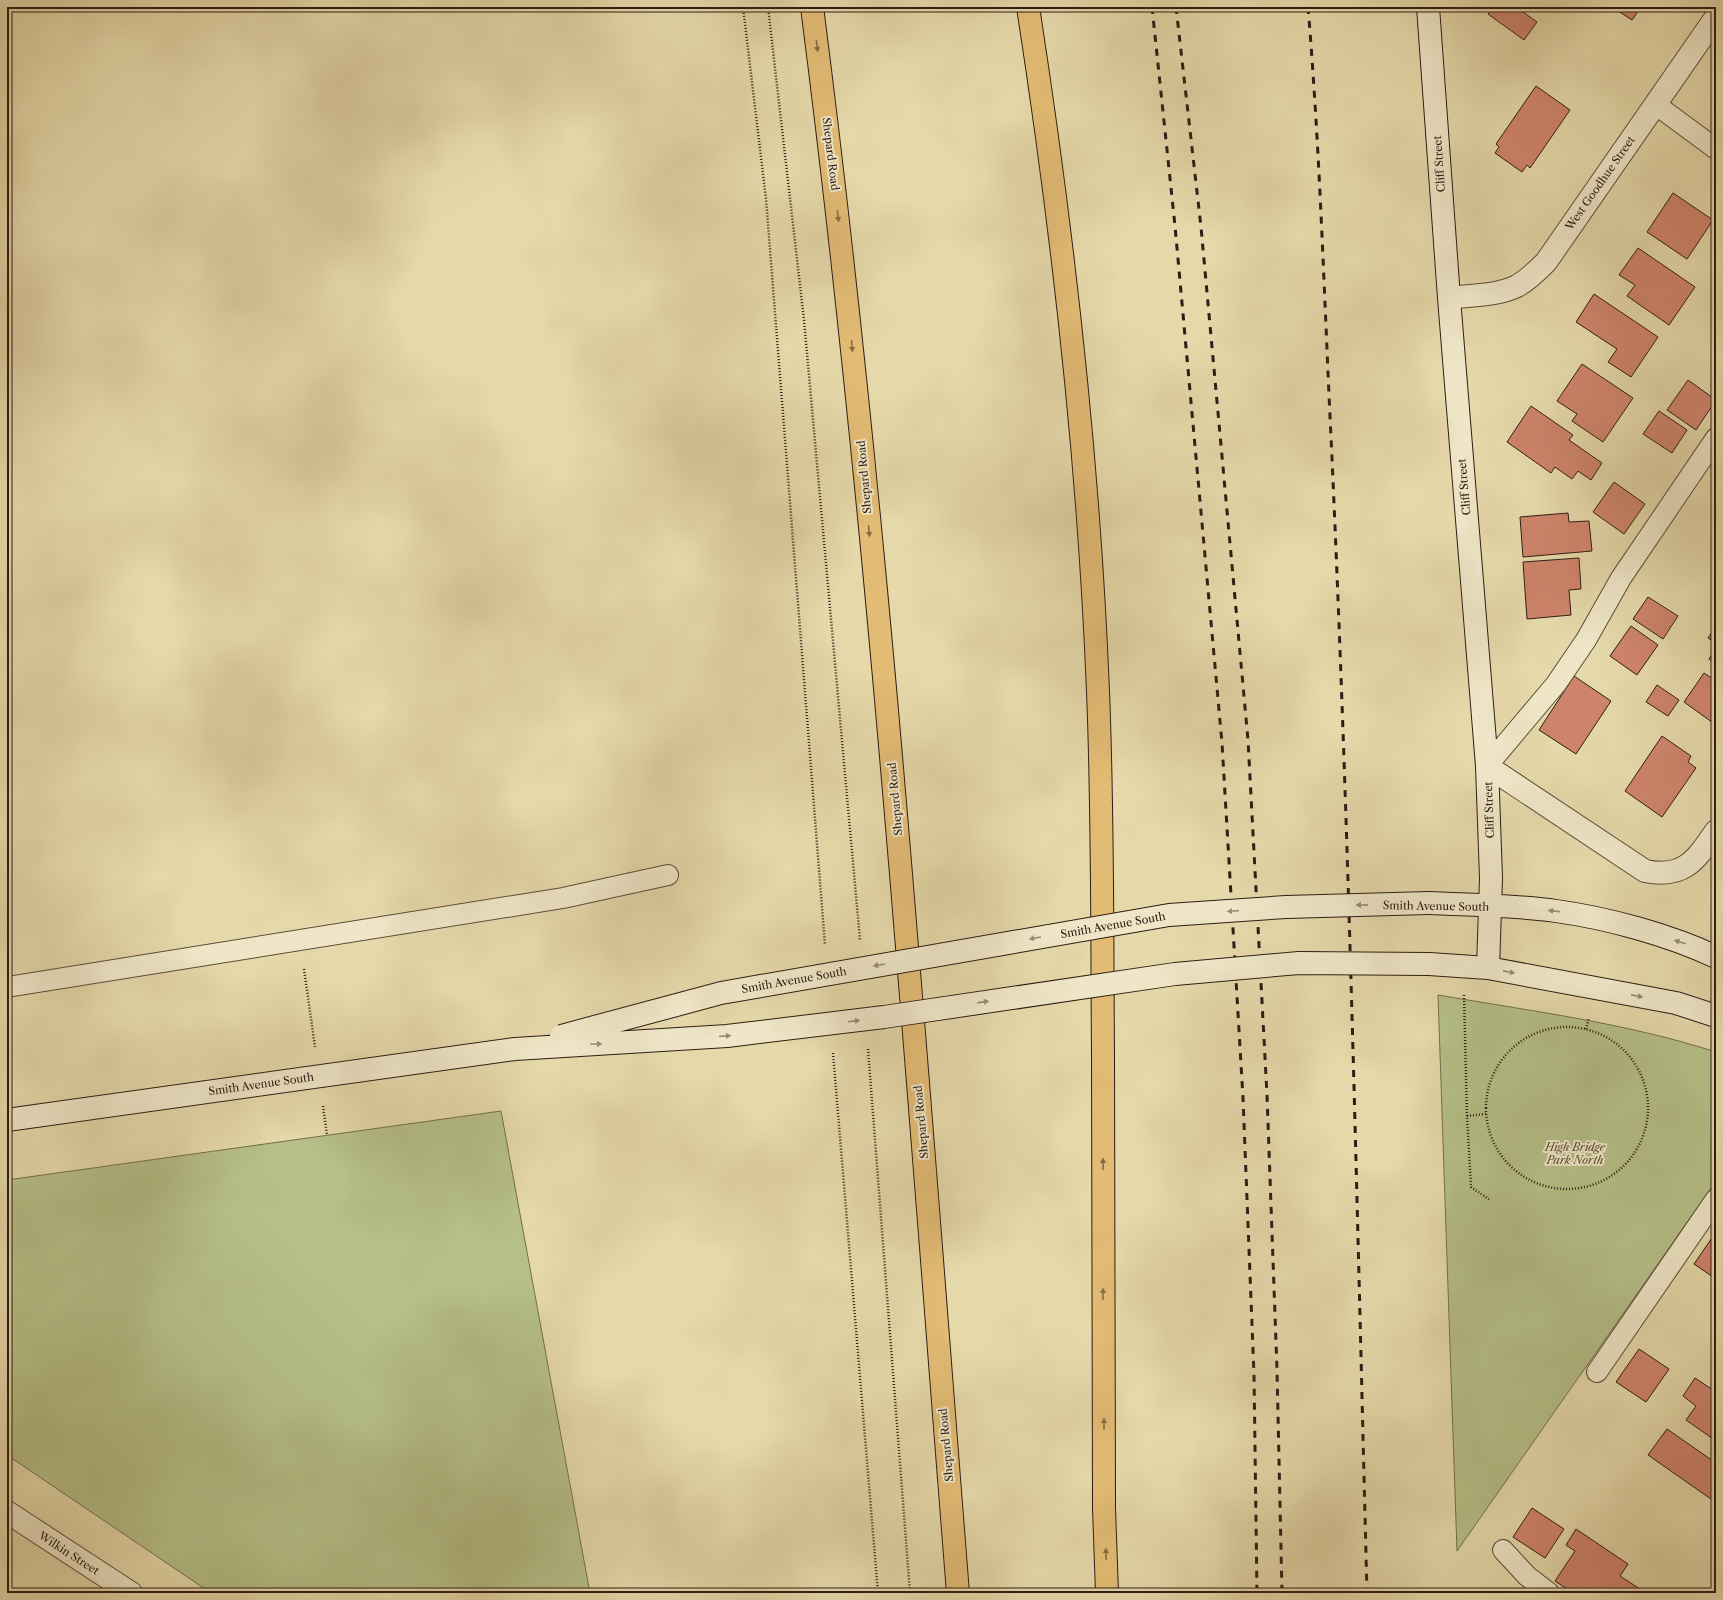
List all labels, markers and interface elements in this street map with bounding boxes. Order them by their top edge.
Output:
one-way arrow [814,40,820,52]
street label: Shepard Road [820,117,842,192]
street label: West Goodhue Street [1562,133,1638,234]
street label: Cliff Street [1430,135,1448,193]
one-way arrow [835,210,842,222]
one-way arrow [848,340,855,352]
street label: Shepard Road [854,439,874,514]
street label: Cliff Street [1455,458,1473,516]
one-way arrow [866,525,873,537]
street label: Shepard Road [885,761,905,836]
street label: Cliff Street [1481,781,1497,839]
street label: Smith Avenue South [1383,898,1489,914]
one-way arrow [1355,902,1368,908]
one-way arrow [1226,907,1239,914]
one-way arrow [1548,908,1560,914]
street label: Smith Avenue South [1059,909,1167,941]
one-way arrow [1029,936,1041,942]
one-way arrow [1674,939,1686,945]
one-way arrow [873,962,885,968]
street label: Smith Avenue South [740,964,848,996]
one-way arrow [1503,969,1515,975]
one-way arrow [1631,993,1643,999]
one-way arrow [977,999,989,1005]
one-way arrow [848,1017,861,1024]
one-way arrow [719,1032,731,1039]
one-way arrow [590,1040,602,1047]
street label: Smith Avenue South [207,1070,315,1098]
street label: Shepard Road [911,1084,931,1159]
park label: High Bridge Park North [1544,1140,1606,1167]
one-way arrow [1100,1157,1106,1170]
one-way arrow [1100,1287,1106,1300]
street label: Shepard Road [936,1407,956,1482]
one-way arrow [1101,1417,1107,1430]
street label: Wilkin Street [35,1528,102,1578]
one-way arrow [1102,1548,1109,1560]

